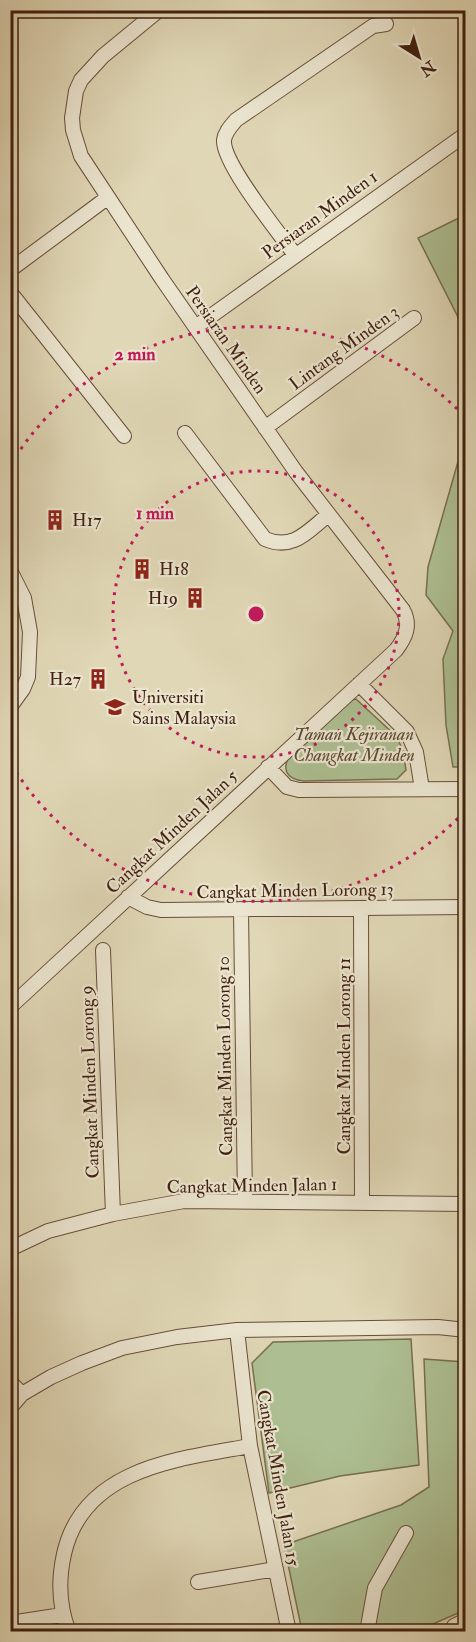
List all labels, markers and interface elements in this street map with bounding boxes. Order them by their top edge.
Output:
north arrow [389,27,449,87]
text: N [415,55,440,81]
street label: Persiaran Minden 1 [258,165,382,265]
street label: Persiaran Minden [180,281,272,399]
street label: Lintang Minden 3 [285,300,403,396]
text: 2 min [115,343,156,366]
text: 1 min [136,502,175,525]
building icon: H17 [43,508,67,532]
place label: H17 [72,509,101,532]
building icon: H18 [130,557,154,581]
place label: H18 [159,558,189,581]
building icon: H19 [183,586,207,610]
place label: H19 [148,587,178,610]
centre of rings [246,604,266,624]
building icon: H27 [86,667,110,691]
place label: H27 [49,668,81,691]
place label: Universiti Sains Malaysia [132,686,237,730]
school or university icon: Universiti Sains Malaysia [103,695,127,719]
park label: Taman Kejiranan Changkat Minden [293,723,415,767]
street label: Cangkat Minden Jalan 5 [101,765,243,899]
street label: Cangkat Minden Lorong 13 [196,878,394,904]
street label: Cangkat Minden Lorong 10 [212,956,238,1156]
street label: Cangkat Minden Lorong 11 [333,958,356,1154]
street label: Cangkat Minden Lorong 9 [75,985,105,1179]
street label: Cangkat Minden Jalan 1 [166,1173,338,1199]
street label: Cangkat Minden Jalan 15 [251,1388,305,1568]

